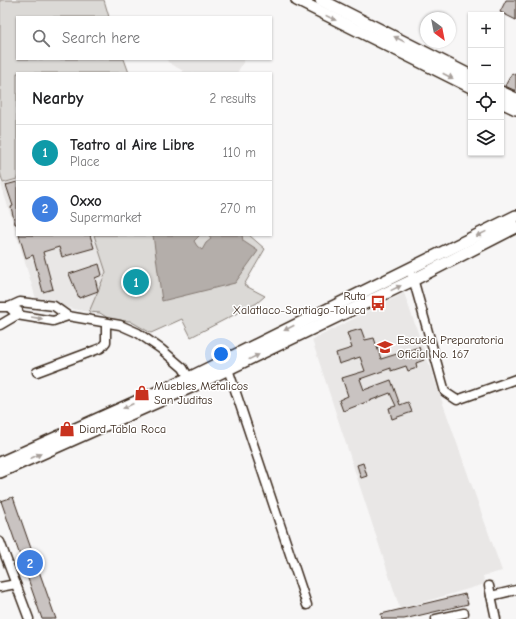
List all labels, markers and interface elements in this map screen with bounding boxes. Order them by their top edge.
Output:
north arrow [420,12,456,48]
map controls [468,12,504,156]
button: + [468,12,504,48]
one-way arrow [326,15,337,21]
search box [16,16,272,60]
icon: search [30,27,52,49]
text: Search here [62,29,140,47]
one-way arrow [393,36,405,43]
button: − [468,48,504,84]
one-way arrow [442,73,454,79]
button: locate [468,84,504,120]
text: Nearby [32,89,83,108]
text: 2 results [209,91,256,106]
button: layers [468,120,504,156]
text: Teatro al Aire Libre [70,136,194,154]
text: 1 [42,145,48,160]
text: 110 m [223,145,256,160]
text: Place [70,154,100,169]
text: Oxxo [70,192,102,210]
text: 2 [42,201,48,216]
text: 270 m [220,201,256,216]
text: Supermarket [70,210,141,225]
one-way arrow [475,230,487,237]
pin: 1 [123,267,149,297]
one-way arrow [390,285,402,291]
place label: Ruta Xalatlaco-Santiago-Toluca [233,289,366,317]
bus stop icon: Ruta Xalatlaco-Santiago-Toluca [369,294,387,312]
one-way arrow [31,315,43,321]
one-way arrow [283,325,295,331]
place label: Escuela Preparatoria Oficial No. 167 [397,333,504,361]
school or university icon: Escuela Preparatoria Oficial No. 167 [376,338,394,356]
your location [211,344,231,364]
one-way arrow [248,354,259,360]
place label: Muebles Metalicos San Juditas [154,379,248,407]
shop icon: Muebles Metalicos San Juditas [133,384,151,402]
one-way arrow [123,403,134,409]
shop icon: Diard Tabla Roca [58,420,76,438]
place label: Diard Tabla Roca [79,422,166,436]
one-way arrow [30,453,42,459]
pin: 2 [17,548,43,578]

